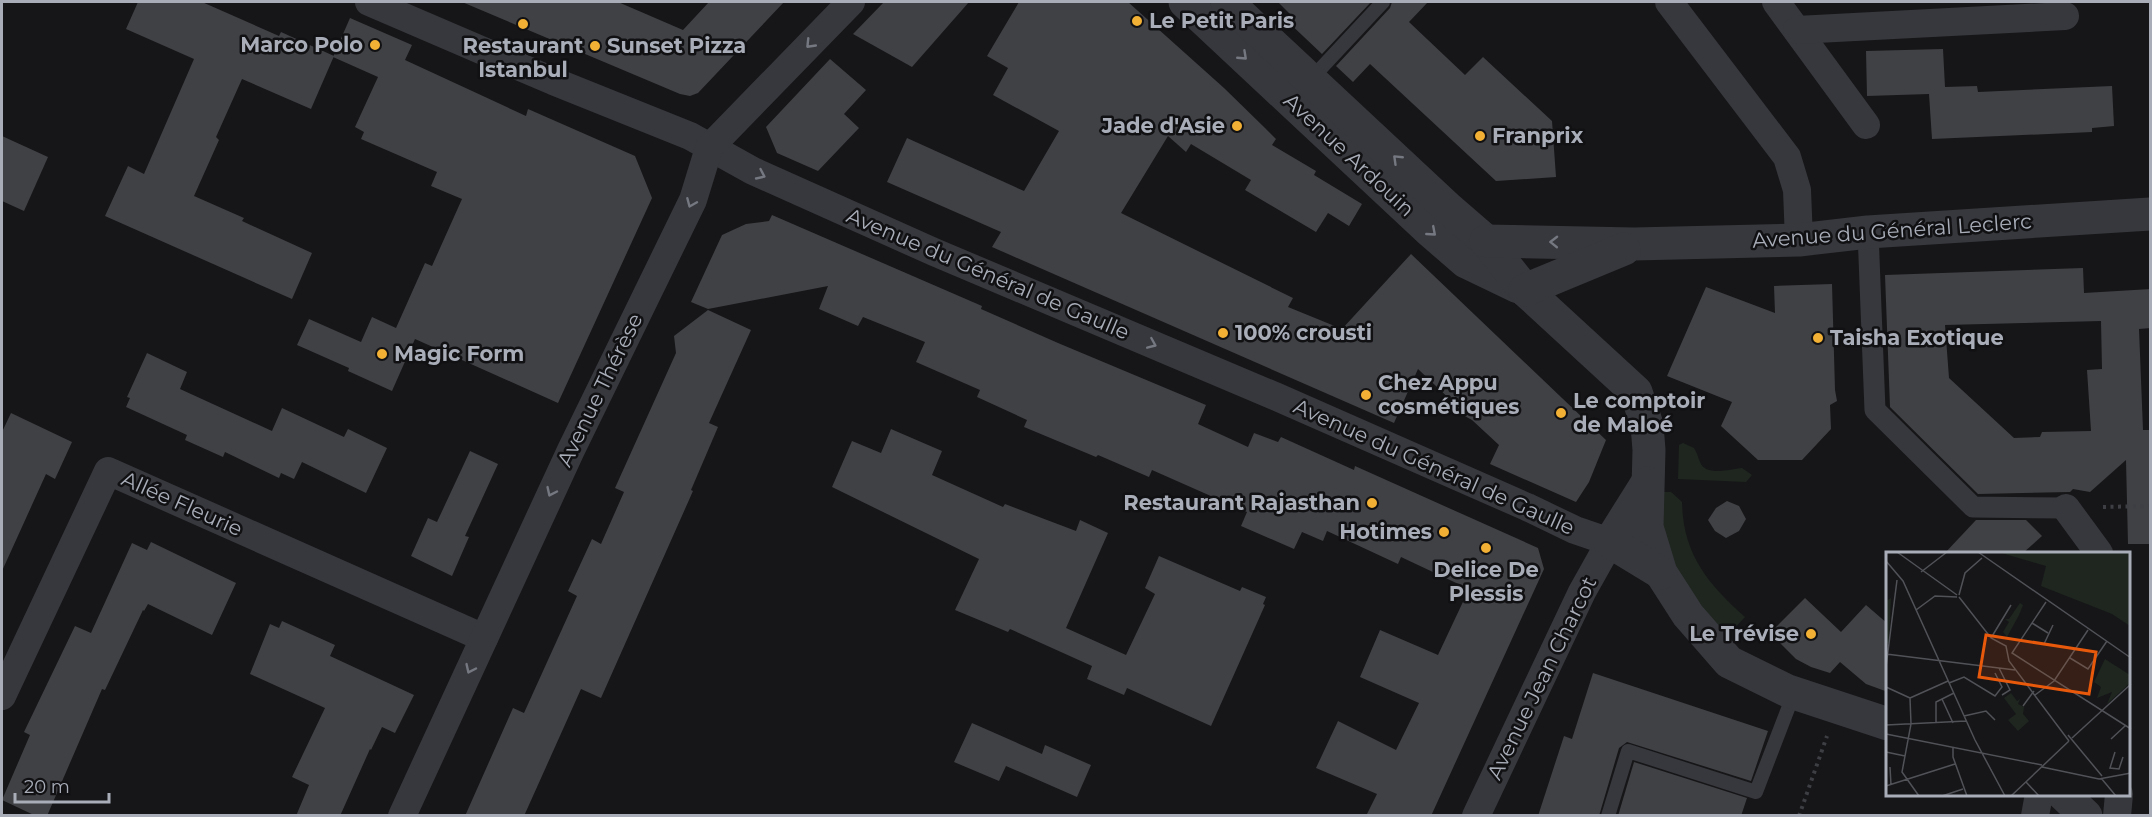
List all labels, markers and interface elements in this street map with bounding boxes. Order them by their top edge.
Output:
place label: Le Petit Paris [1149,8,1294,33]
marker: Le Petit Paris [1130,14,1144,28]
marker: Restaurant Istanbul [516,17,530,31]
place label: Marco Polo [240,32,363,57]
place label: Restaurant Istanbul [463,33,583,82]
place label: Sunset Pizza [607,33,746,58]
one-way arrow [806,37,817,47]
marker: Marco Polo [368,38,382,52]
marker: Sunset Pizza [588,39,602,53]
one-way arrow [1237,49,1247,60]
street label: Avenue Ardouin [1279,88,1420,222]
place label: Jade d'Asie [1101,113,1225,138]
marker: Jade d'Asie [1230,119,1244,133]
place label: Franprix [1492,123,1584,148]
marker: Franprix [1473,129,1487,143]
one-way arrow [1393,155,1404,166]
one-way arrow [754,167,765,179]
one-way arrow [686,197,698,208]
street label: Avenue du Général de Gaulle [843,203,1133,345]
street label: Avenue du Général Leclerc [1751,208,2033,253]
one-way arrow [1425,225,1435,236]
one-way arrow [1550,236,1559,249]
street label: Avenue Thérèse [552,309,647,471]
place label: 100% crousti [1235,320,1372,345]
place label: Taisha Exotique [1830,325,2004,350]
marker: 100% crousti [1216,326,1230,340]
marker: Taisha Exotique [1811,331,1825,345]
one-way arrow [1145,337,1156,349]
place label: Magic Form [394,341,524,366]
marker: Magic Form [375,347,389,361]
place label: Chez Appu cosmétiques [1378,370,1519,419]
marker: Chez Appu cosmétiques [1359,388,1373,402]
place label: Le comptoir de Maloé [1573,388,1705,437]
street label: Avenue du Général de Gaulle [1290,393,1578,540]
marker: Le comptoir de Maloé [1554,406,1568,420]
street label: Allée Fleurie [118,466,246,541]
one-way arrow [547,486,559,497]
place label: Restaurant Rajasthan [1123,490,1360,515]
marker: Restaurant Rajasthan [1365,496,1379,510]
place label: Hotimes [1339,519,1432,544]
marker: Hotimes [1437,525,1451,539]
marker: Delice De Plessis [1479,541,1493,555]
inset map [1886,552,2131,796]
place label: Delice De Plessis [1433,557,1539,606]
street label: Avenue Jean Charcot [1482,572,1602,783]
place label: Le Trévise [1689,621,1799,646]
marker: Le Trévise [1804,627,1818,641]
one-way arrow [465,663,477,674]
scale bar [15,766,110,804]
text: 20 m [24,776,70,798]

